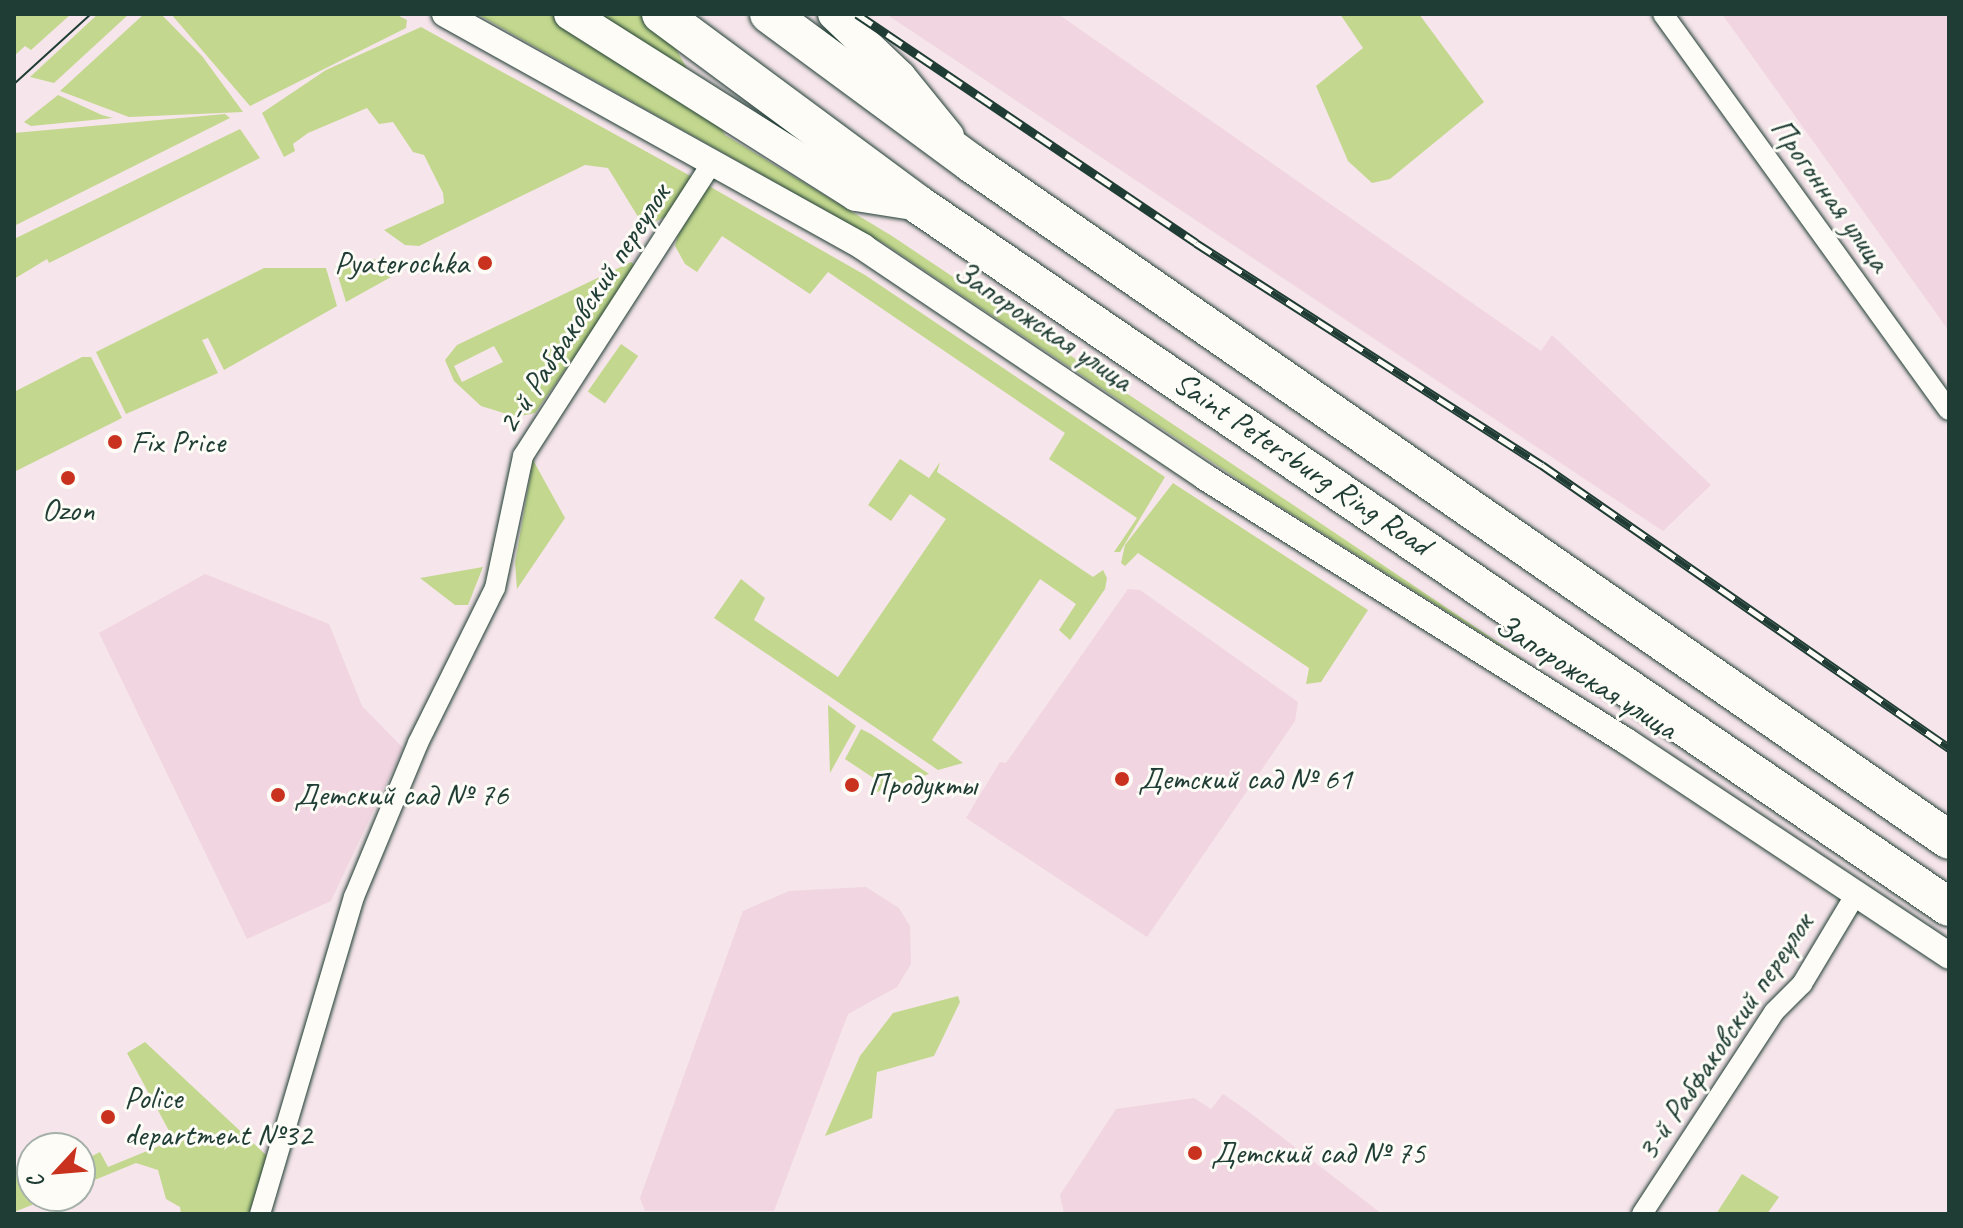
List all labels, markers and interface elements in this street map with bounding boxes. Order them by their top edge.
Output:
street label: Прогонная улица [1761,110,1899,280]
street label: 2-й Рабфаковский переулок [489,177,679,441]
place label: Pyaterochka [334,244,469,282]
street label: Запорожская улица [946,252,1140,400]
marker: Pyaterochka [476,254,494,272]
street label: Saint Petersburg Ring Road [1166,363,1438,565]
place label: Fix Price [131,423,225,461]
marker: Fix Price [106,433,124,451]
marker: Ozon [59,469,77,487]
place label: Ozon [42,491,94,529]
street label: Запорожская улица [1487,605,1685,749]
place label: Детский сад № 61 [1138,760,1352,798]
place label: Продукты [868,766,977,804]
marker: Детский сад № 61 [1113,770,1131,788]
place label: Детский сад № 76 [294,776,508,814]
marker: Продукты [843,776,861,794]
marker: Детский сад № 76 [269,786,287,804]
street label: 3-й Рабфаковский переулок [1628,906,1822,1168]
place label: Police department №32 [124,1080,312,1155]
marker: Police department №32 [99,1108,117,1126]
north arrow [16,1132,96,1212]
place label: Детский сад № 75 [1211,1134,1425,1172]
marker: Детский сад № 75 [1186,1144,1204,1162]
text: С [21,1171,51,1193]

